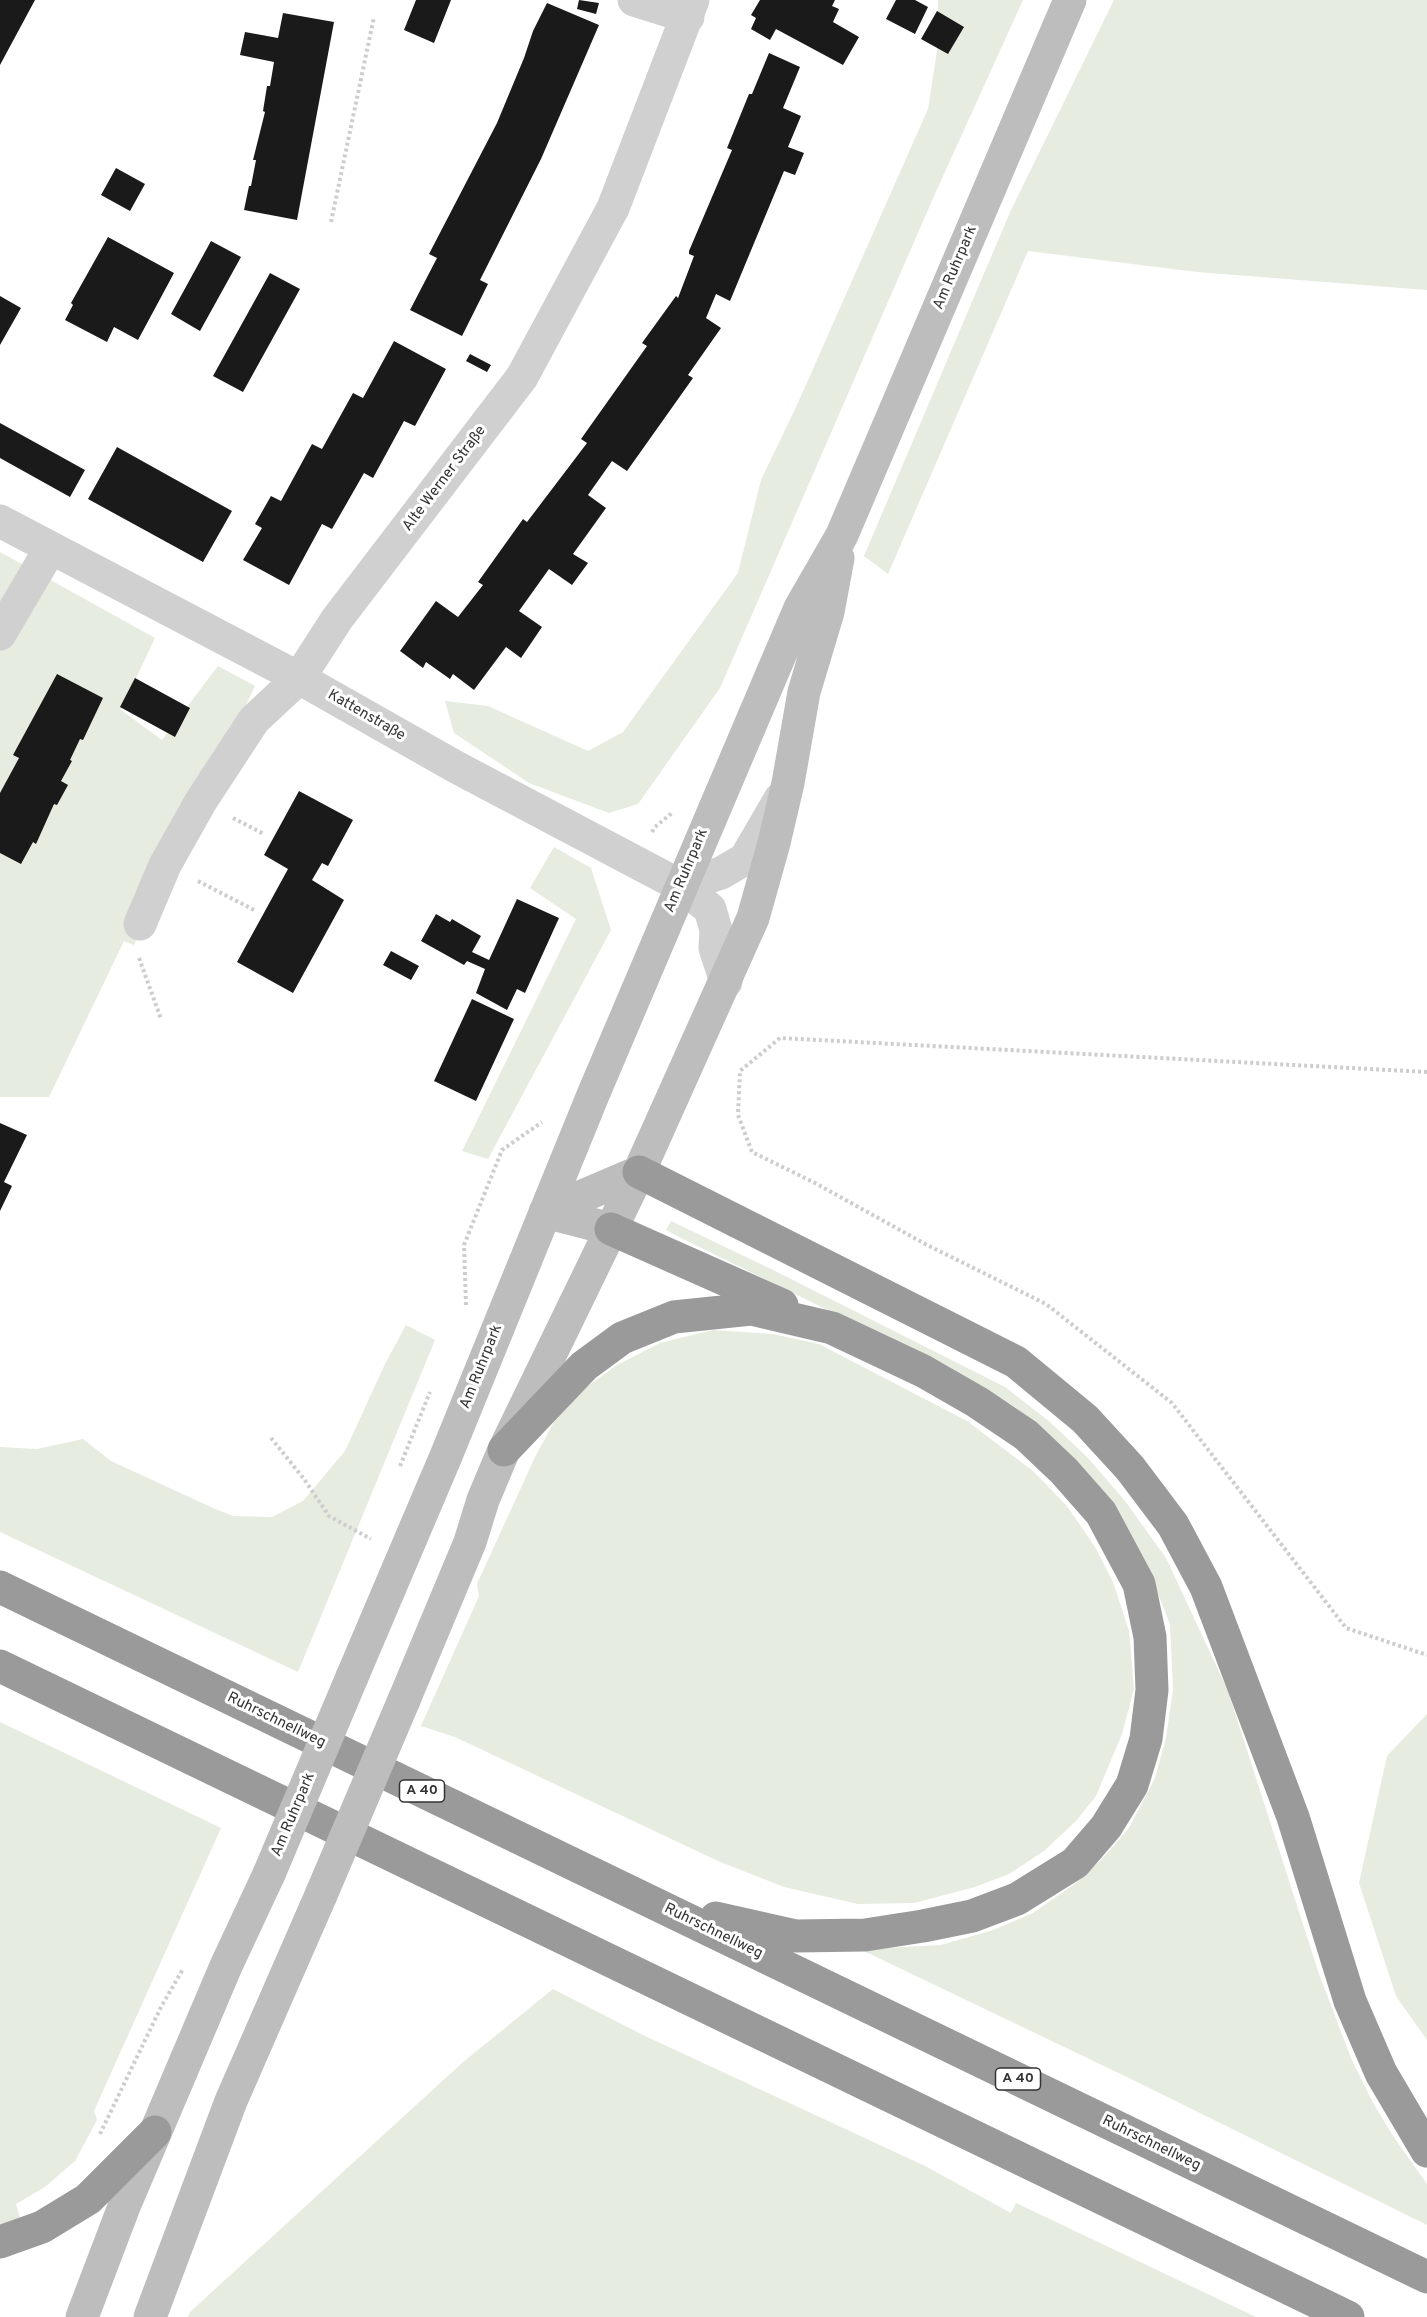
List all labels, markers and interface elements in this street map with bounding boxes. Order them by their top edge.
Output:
street label: Am Ruhrpark [930,223,982,313]
street label: Alte Werner Straße [399,423,491,535]
street label: Kattenstraße [324,687,408,745]
street label: Am Ruhrpark [661,826,713,916]
street label: Am Ruhrpark [457,1322,507,1412]
street label: Ruhrschnellweg [224,1689,328,1753]
street label: Am Ruhrpark [268,1770,320,1860]
road number: A 40 [400,1780,444,1802]
street label: Ruhrschnellweg [661,1900,765,1964]
road number: A 40 [996,2068,1040,2090]
street label: Ruhrschnellweg [1099,2112,1203,2176]

